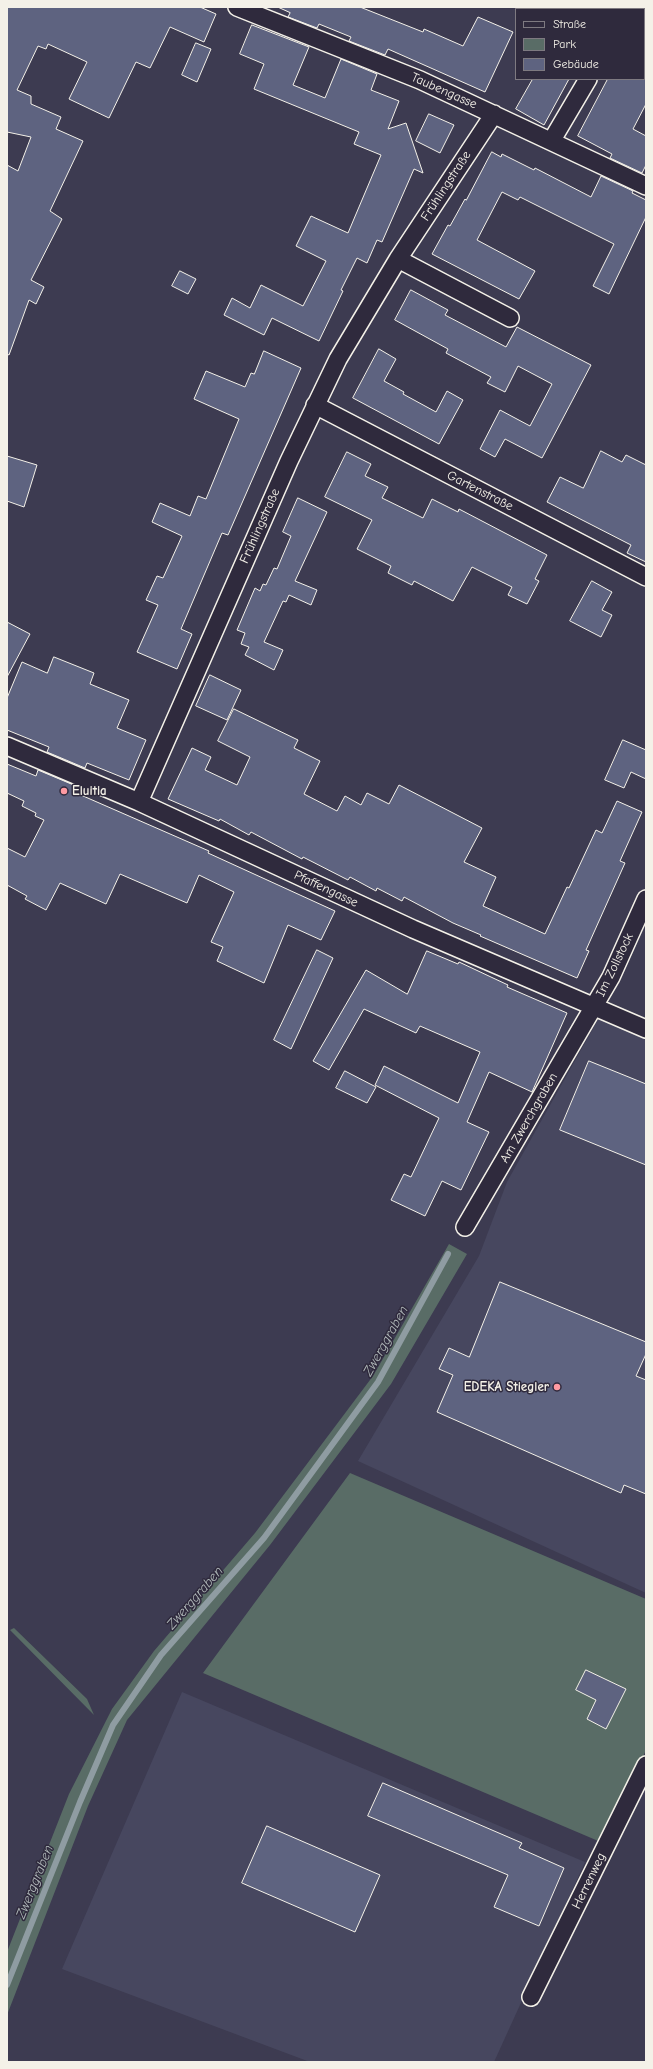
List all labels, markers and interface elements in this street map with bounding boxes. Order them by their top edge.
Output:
legend [515,8,645,80]
text: Straße [553,17,586,31]
text: Park [553,37,576,51]
text: Gebäude [553,57,599,71]
street label: Taubengasse [409,70,479,112]
street label: Frühlingstraße [418,148,474,224]
street label: Gartenstraße [444,468,516,514]
street label: Frühlingstraße [237,486,283,566]
place label: Eluitia [72,783,107,799]
marker: Eluitia [59,786,69,796]
street label: Pfaffengasse [291,867,361,911]
street label: Im Zollstock [593,931,637,999]
street label: Am Zwerchgraben [497,1070,561,1166]
water label: Zwerggraben [360,1303,412,1379]
place label: EDEKA Stiegler [464,1379,549,1395]
marker: EDEKA Stiegler [552,1382,562,1392]
water label: Zwerggraben [163,1563,227,1633]
water label: Zwerggraben [13,1843,57,1921]
street label: Herrenweg [569,1850,609,1912]

